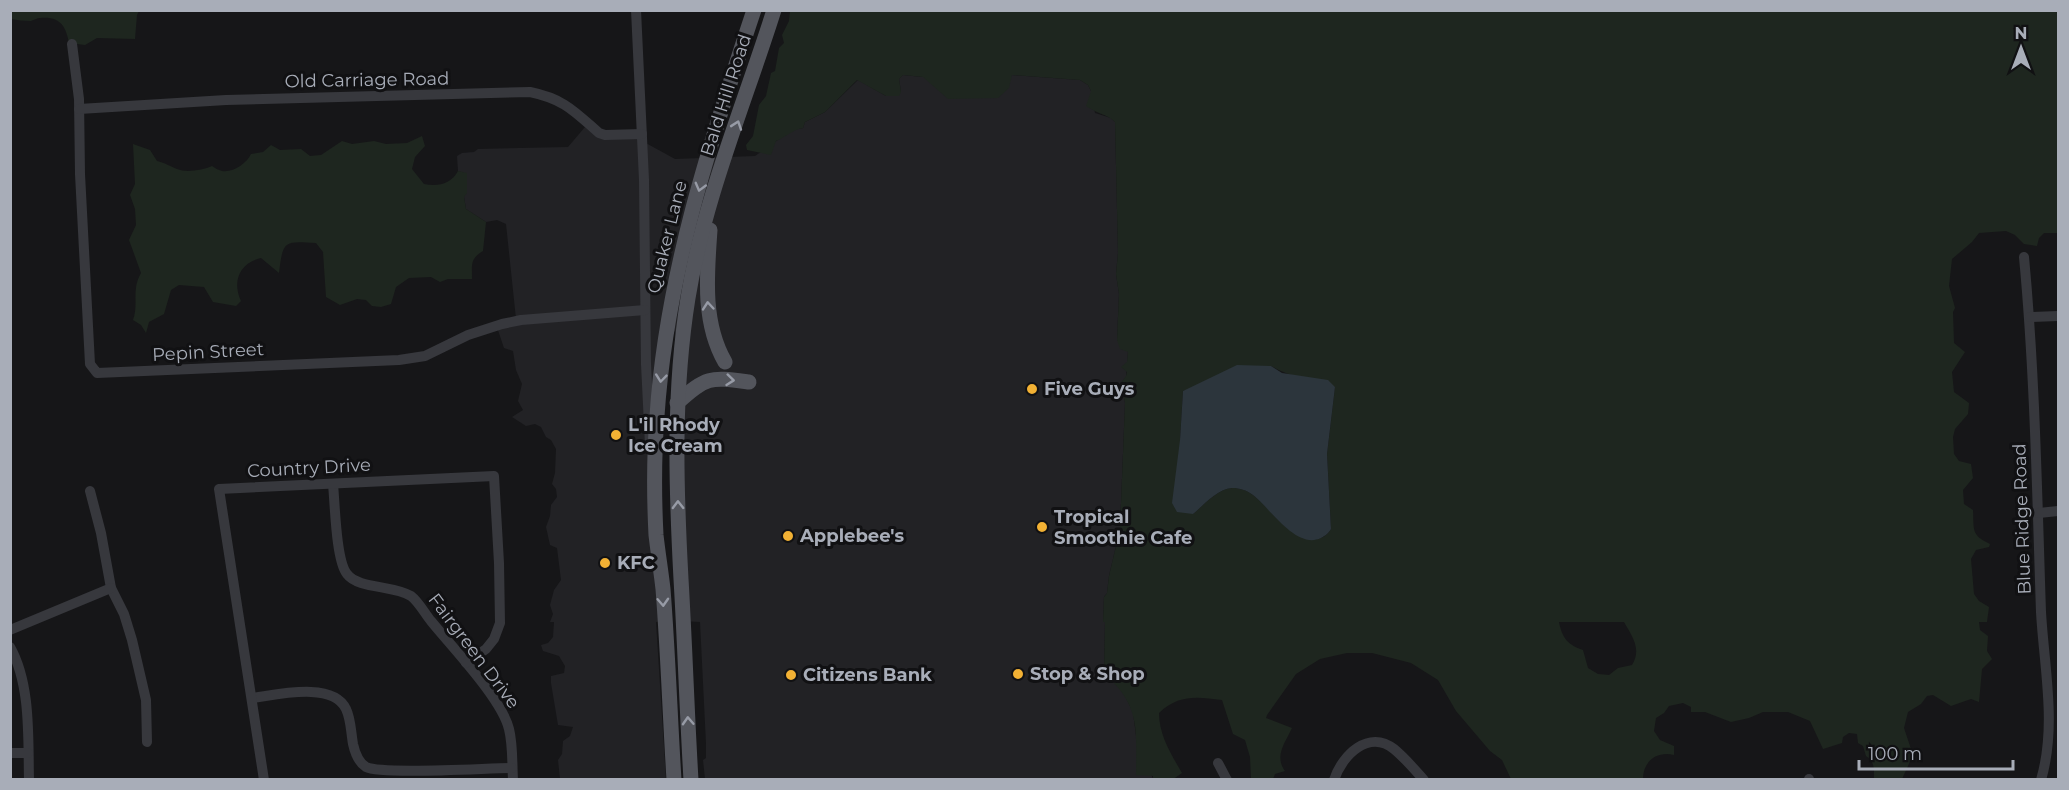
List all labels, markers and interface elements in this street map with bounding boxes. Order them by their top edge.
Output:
north arrow [1991,18,2051,78]
text: N [2015,24,2027,43]
street label: Bald Hill Road [696,31,756,159]
street label: Old Carriage Road [284,68,450,92]
one-way arrow [729,120,742,131]
street label: Quaker Lane [642,178,692,296]
one-way arrow [694,182,707,192]
one-way arrow [702,302,715,311]
street label: Pepin Street [152,338,264,366]
one-way arrow [655,373,668,382]
one-way arrow [726,373,735,386]
place label: Five Guys [1044,378,1135,400]
marker: Five Guys [1025,382,1039,396]
place label: L'il Rhody Ice Cream [628,414,723,457]
marker: L'il Rhody Ice Cream [609,428,623,442]
street label: Blue Ridge Road [2008,443,2036,595]
street label: Country Drive [247,454,372,482]
one-way arrow [672,501,684,510]
place label: Tropical Smoothie Cafe [1054,506,1192,549]
marker: Tropical Smoothie Cafe [1035,520,1049,534]
place label: Applebee's [799,525,904,547]
marker: Applebee's [781,529,795,543]
place label: KFC [617,552,655,574]
marker: KFC [598,556,612,570]
street label: Fairgreen Drive [424,589,525,713]
one-way arrow [657,597,670,606]
place label: Stop & Shop [1030,663,1145,685]
place label: Citizens Bank [803,664,932,686]
marker: Stop & Shop [1011,667,1025,681]
marker: Citizens Bank [784,668,798,682]
one-way arrow [681,717,694,726]
scale bar [1859,733,2014,771]
text: 100 m [1868,743,1922,765]

